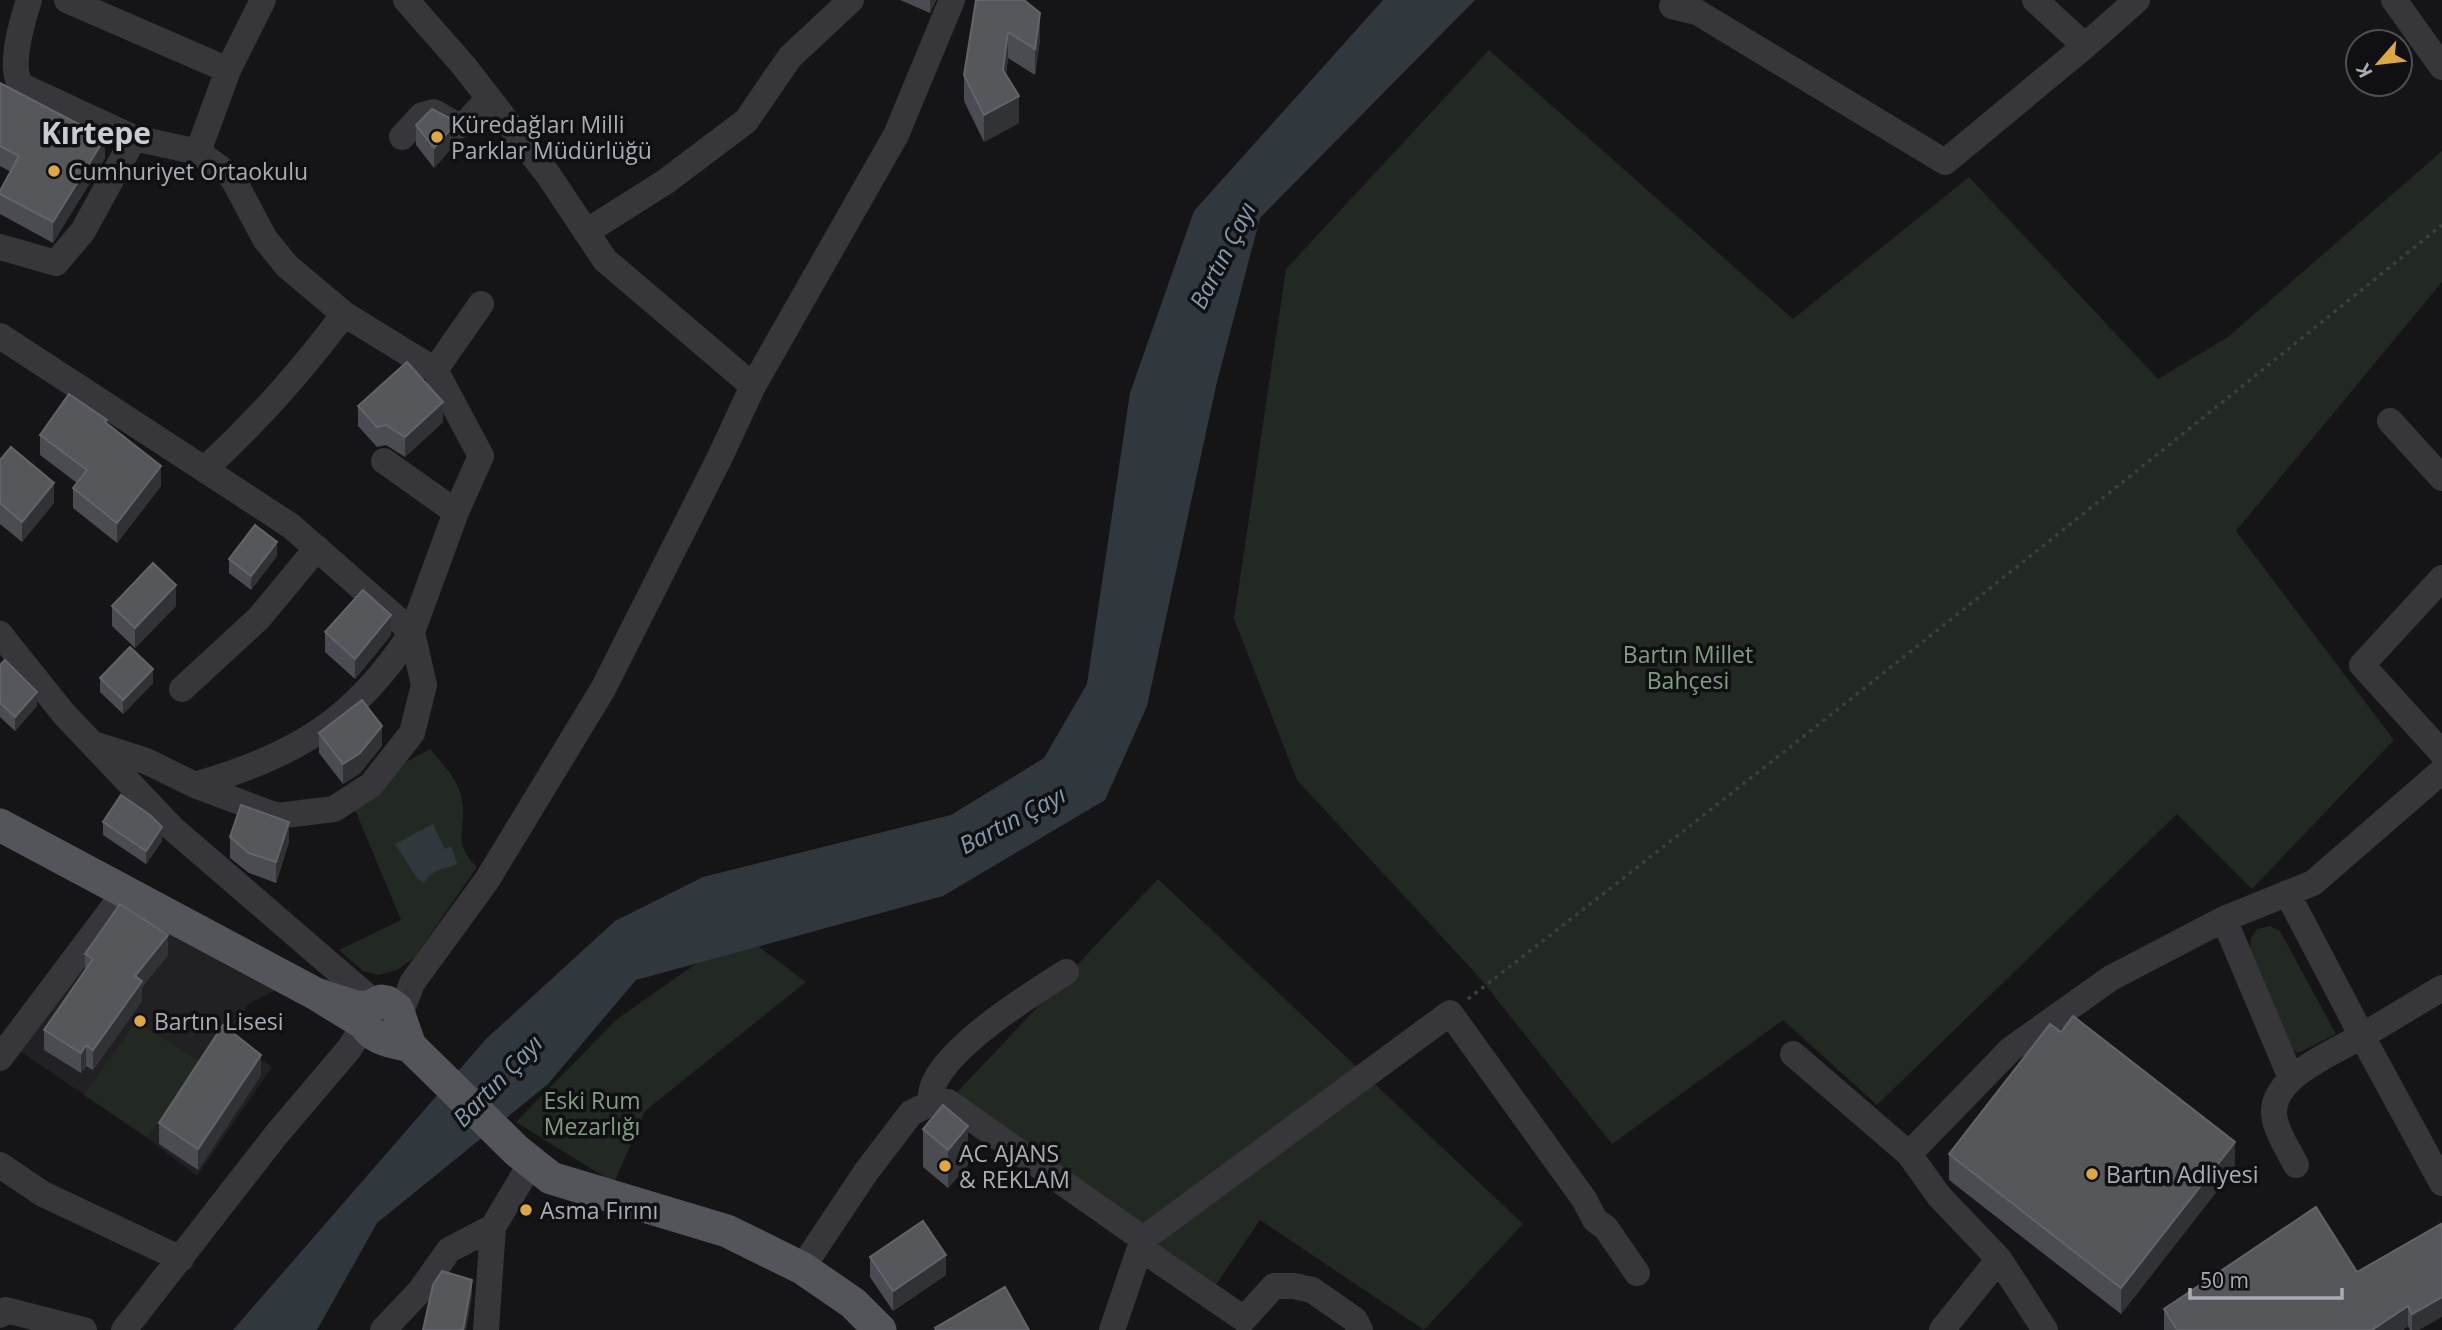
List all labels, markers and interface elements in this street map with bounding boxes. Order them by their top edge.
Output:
north arrow [2344,28,2414,98]
text: K [2349,59,2378,83]
place label: Küredağları Milli Parklar Müdürlüğü [451,108,652,166]
district label: Kırtepe [41,112,151,153]
marker: Küredağları Milli Parklar Müdürlüğü [429,129,445,145]
place label: Cumhuriyet Ortaokulu [68,155,308,187]
marker: Cumhuriyet Ortaokulu [46,163,62,179]
water label: Bartın Çayı [1181,196,1263,314]
park label: Bartın Millet Bahçesi [1623,638,1753,696]
water label: Bartın Çayı [953,777,1071,861]
place label: Bartın Lisesi [154,1005,284,1037]
marker: Bartın Lisesi [132,1013,148,1029]
water label: Bartın Çayı [445,1027,549,1133]
park label: Eski Rum Mezarlığı [543,1084,641,1142]
place label: AC AJANS & REKLAM [959,1137,1070,1195]
marker: AC AJANS & REKLAM [937,1158,953,1174]
place label: Bartın Adliyesi [2106,1158,2259,1190]
marker: Bartın Adliyesi [2084,1166,2100,1182]
place label: Asma Fırını [540,1194,658,1226]
marker: Asma Fırını [518,1202,534,1218]
scale bar [2190,1256,2342,1300]
text: 50 m [2200,1266,2249,1294]

